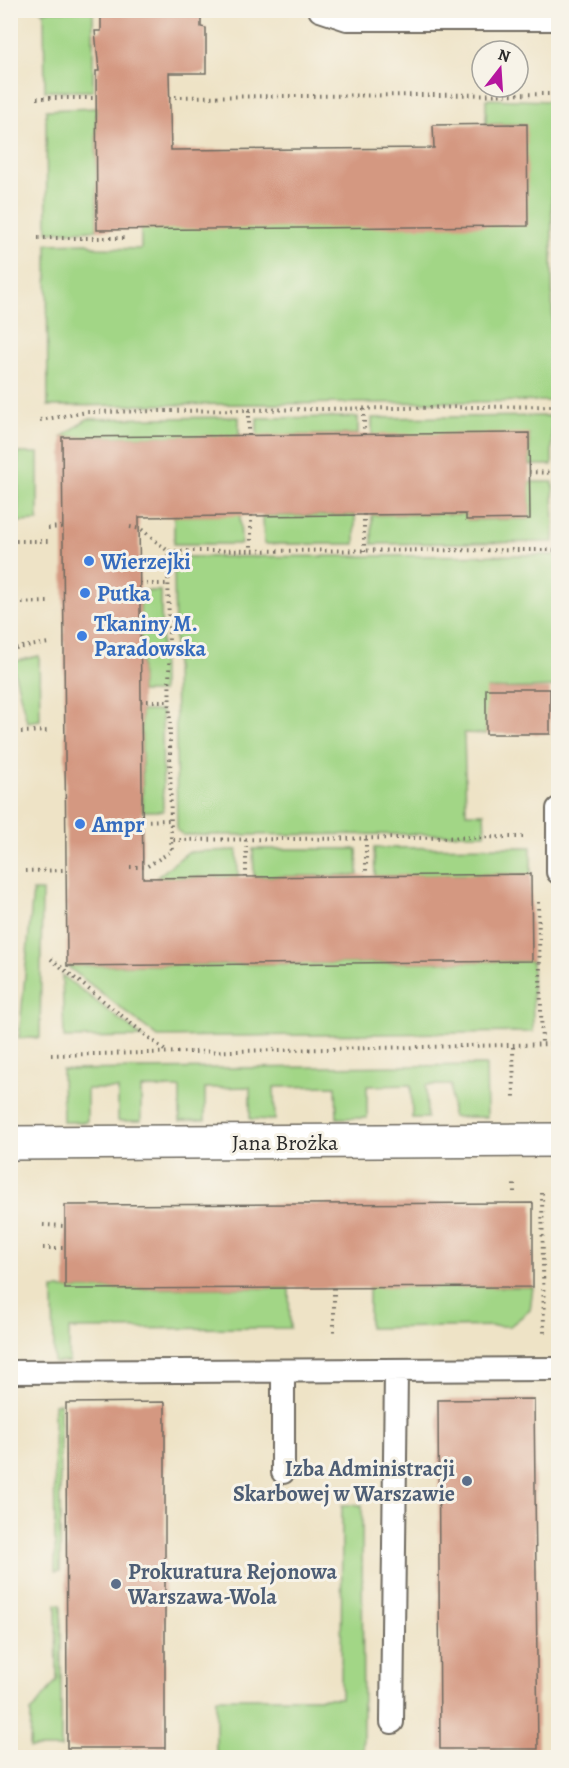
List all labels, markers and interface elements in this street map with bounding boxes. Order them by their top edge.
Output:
north arrow [470,39,530,99]
text: N [495,43,513,68]
place label: Wierzejki [100,547,191,577]
marker: Wierzejki [82,554,96,568]
place label: Putka [97,579,151,609]
marker: Putka [78,586,92,600]
place label: Tkaniny M. Paradowska [94,609,206,664]
marker: Tkaniny M. Paradowska [75,629,89,643]
place label: Ampr [91,810,145,840]
marker: Ampr [73,817,87,831]
street label: Jana Brożka [232,1128,339,1158]
place label: Izba Administracji Skarbowej w Warszawie [233,1454,455,1509]
marker: Izba Administracji Skarbowej w Warszawie [460,1474,474,1488]
place label: Prokuratura Rejonowa Warszawa-Wola [127,1557,338,1612]
marker: Prokuratura Rejonowa Warszawa-Wola [109,1577,123,1591]

